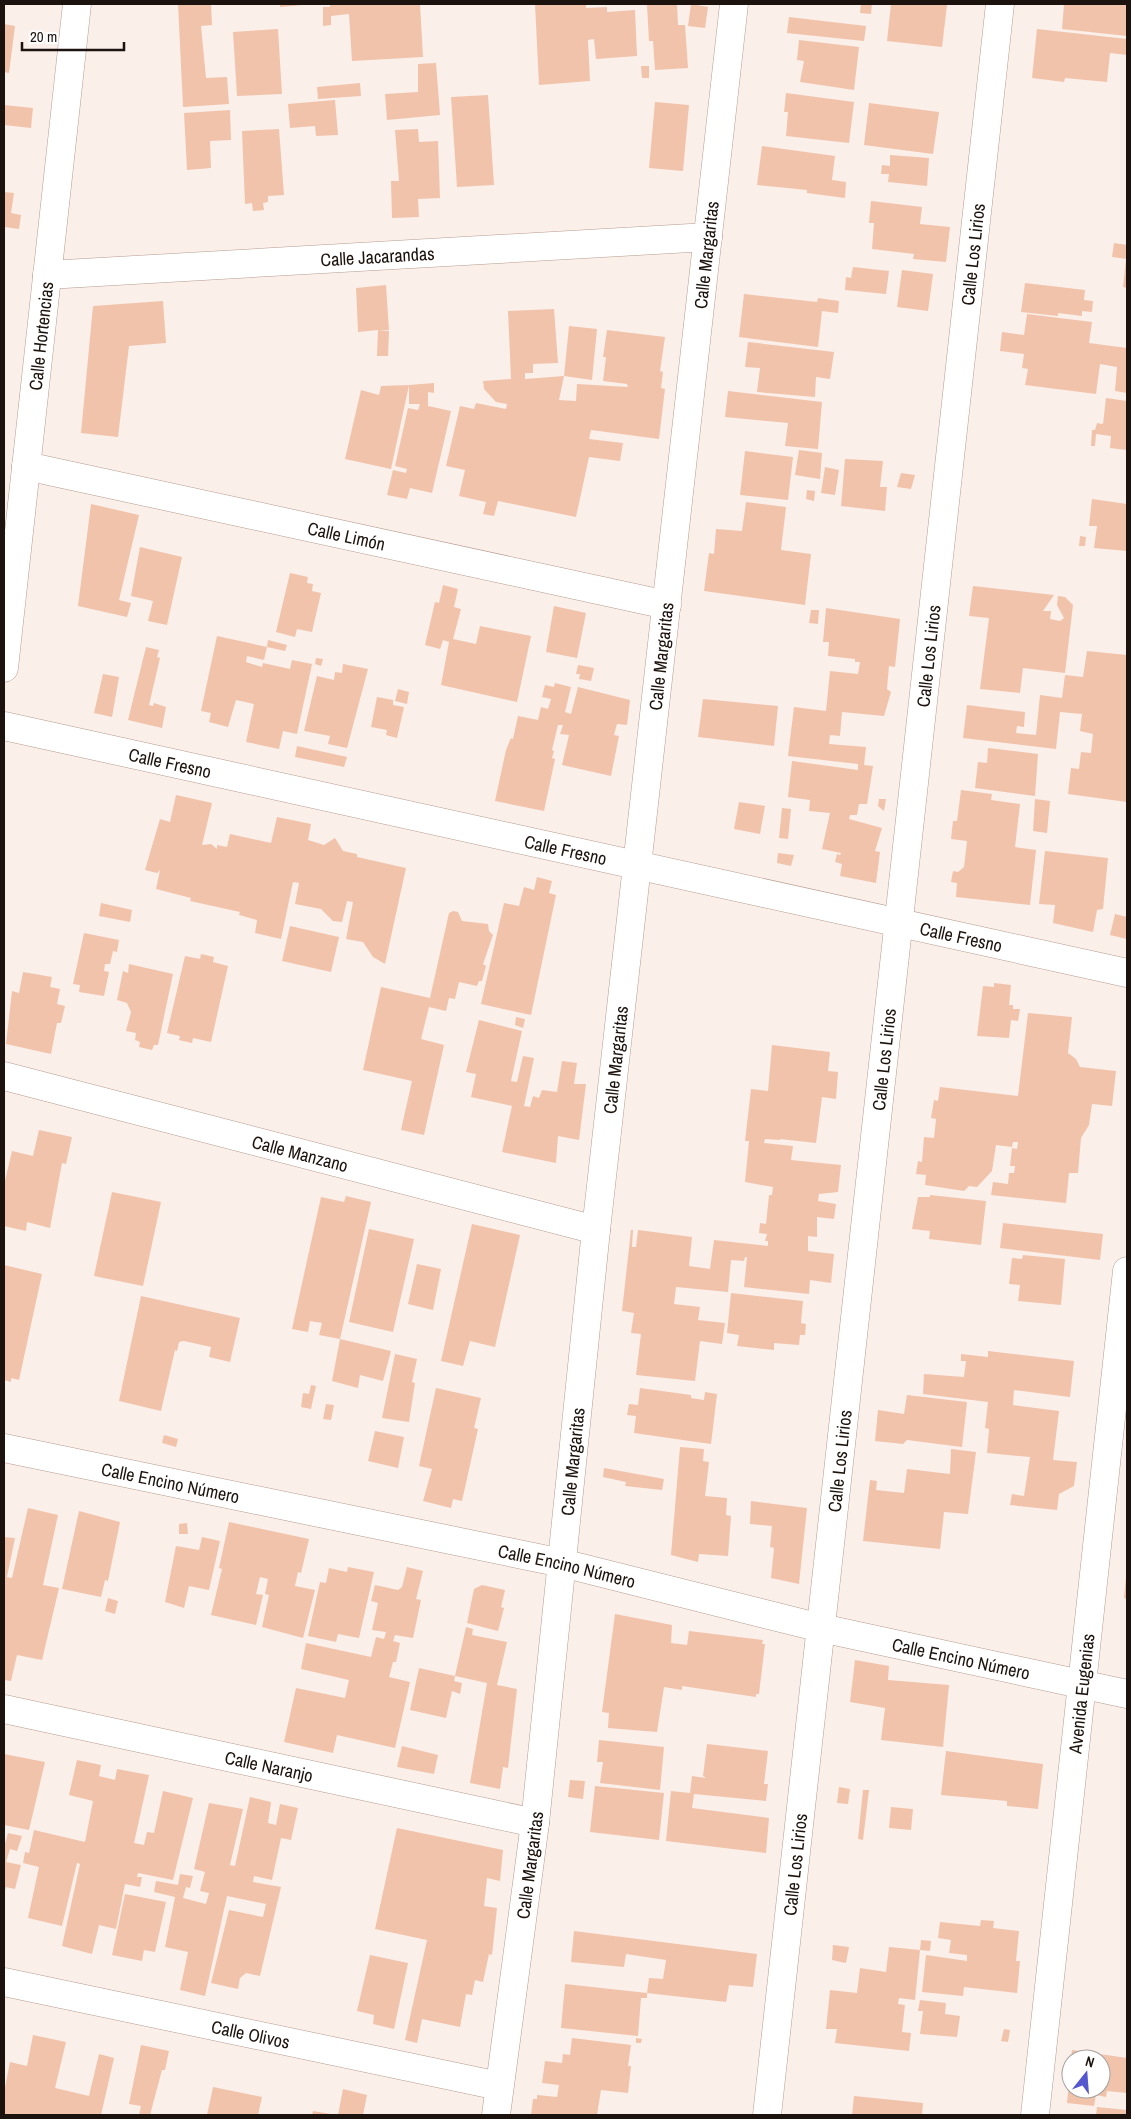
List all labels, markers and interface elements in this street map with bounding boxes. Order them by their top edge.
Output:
scale bar [22,20,125,52]
text: 20 m [30,26,57,47]
street label: Calle Margaritas [687,200,724,310]
street label: Calle Los Lirios [954,202,990,307]
street label: Calle Jacarandas [320,240,435,272]
street label: Calle Hortencias [22,280,59,392]
street label: Calle Limón [305,515,388,556]
street label: Calle Margaritas [642,601,679,712]
street label: Calle Los Lirios [910,603,946,708]
street label: Calle Fresno [126,741,214,784]
street label: Calle Fresno [522,828,609,871]
street label: Calle Fresno [918,915,1005,958]
street label: Calle Margaritas [597,1005,634,1115]
street label: Calle Los Lirios [865,1007,902,1112]
street label: Calle Manzano [249,1129,351,1178]
street label: Calle Margaritas [554,1406,590,1517]
street label: Calle Los Lirios [821,1409,857,1513]
street label: Calle Encino Número [99,1456,242,1509]
street label: Calle Encino Número [496,1538,638,1593]
street label: Calle Encino Número [890,1631,1032,1685]
street label: Avenida Eugenias [1062,1632,1100,1756]
street label: Calle Naranjo [223,1744,315,1787]
street label: Calle Margaritas [510,1810,549,1921]
street label: Calle Los Lirios [777,1812,813,1917]
street label: Calle Olivos [209,2013,292,2054]
north arrow [1061,2049,1111,2099]
text: N [1083,2052,1096,2071]

